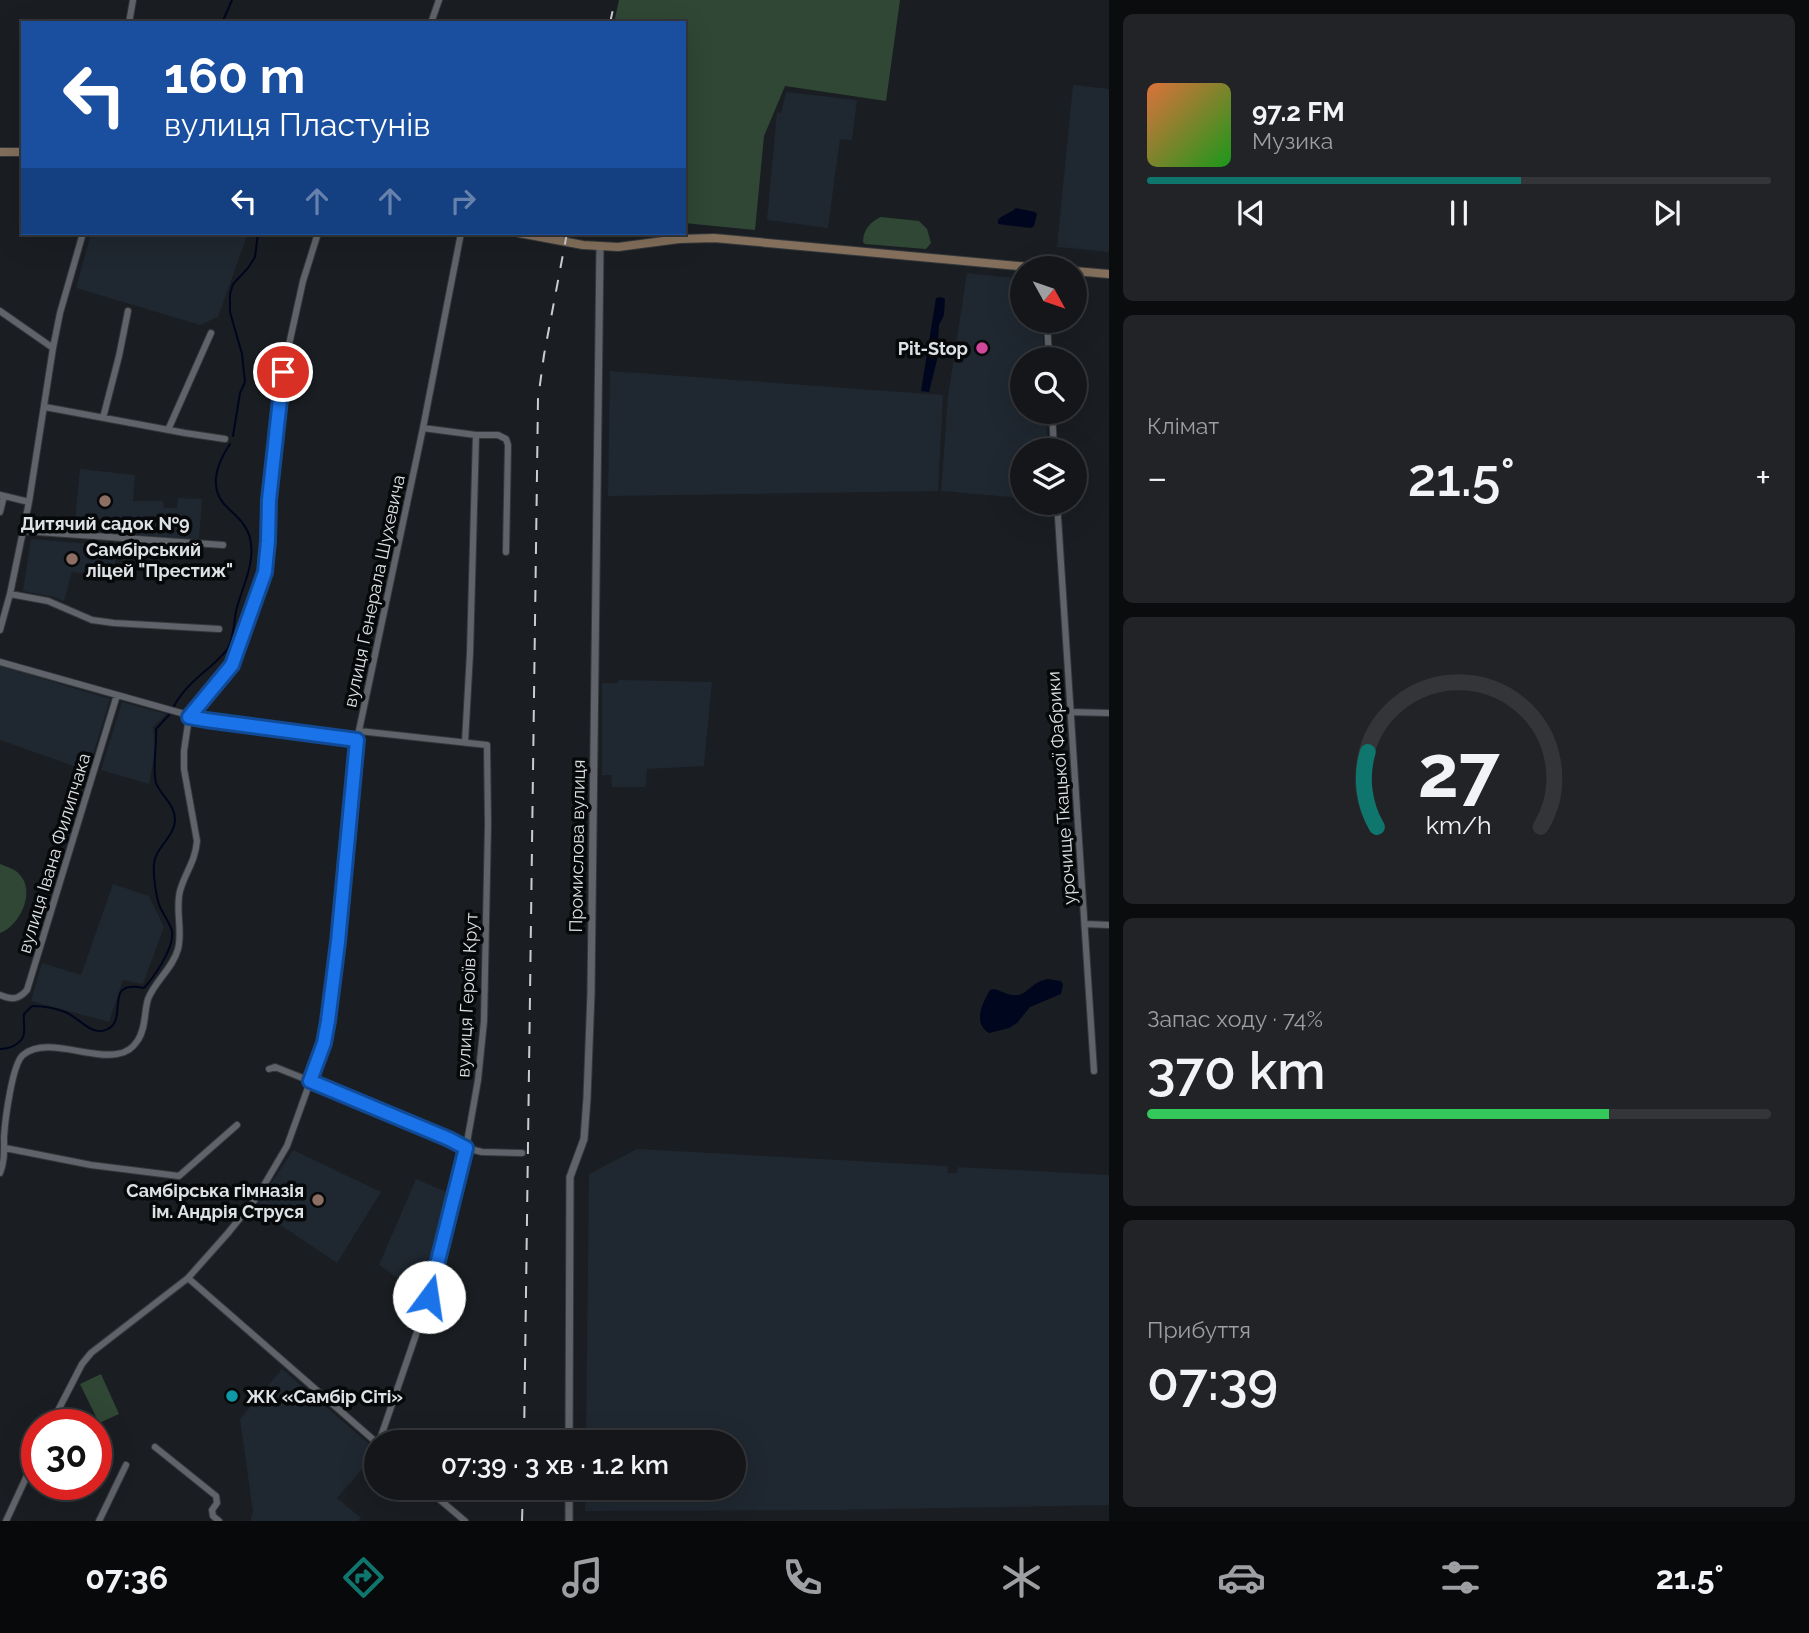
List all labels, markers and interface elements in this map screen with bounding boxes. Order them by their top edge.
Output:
text: 160 m [164,47,305,104]
icon: left [49,49,140,140]
text: 97.2 FM [1252,97,1345,127]
text: вулиця Пластунів [164,106,430,143]
text: Музика [1252,127,1333,154]
icon: left [225,182,263,220]
icon: ahead [298,182,336,220]
icon: ahead [371,182,409,220]
icon: right [444,182,482,220]
icon: previous [1232,194,1270,232]
icon: pause [1440,194,1478,232]
icon: next [1648,194,1686,232]
north arrow [1010,256,1087,332]
map controls [1010,256,1087,515]
place label: Pit-Stop [898,338,968,359]
marker: Pit-Stop [974,340,990,356]
pin [253,342,313,402]
button: search [1010,347,1087,424]
icon: arrive [264,353,302,391]
text: Клімат [1147,412,1219,439]
button: layers [1010,438,1087,515]
text: 21.5° [1408,447,1515,508]
text: − [1147,455,1167,500]
text: + [1755,455,1771,500]
street label: вулиця Генерала Шухевича [339,473,409,709]
marker: Дитячий садок №9 [97,493,113,509]
place label: Дитячий садок №9 [20,513,190,534]
place label: Самбірський ліцей "Престиж" [86,539,233,581]
marker: Самбірський ліцей "Престиж" [64,551,80,567]
street label: урочище Ткацької Фабрики [1042,671,1080,905]
text: 27 [1418,729,1500,814]
street label: вулиця Івана Филипчака [14,750,94,956]
street label: Промислова вулиця [565,759,589,933]
text: km/h [1426,809,1492,839]
street label: вулиця Героїв Крут [452,912,482,1078]
text: Запас ходу · 74% [1147,1005,1323,1032]
text: 370 km [1147,1040,1326,1101]
place label: Самбірська гімназія ім. Андрія Струся [126,1180,304,1222]
marker: Самбірська гімназія ім. Андрія Струся [310,1192,326,1208]
position arrow [392,1260,466,1334]
text: Прибуття [1147,1316,1251,1343]
text: 07:39 [1147,1351,1278,1412]
place label: ЖК «Самбір Сіті» [246,1386,403,1407]
marker: ЖК «Самбір Сіті» [224,1388,240,1404]
speed limit sign: 30 [21,1409,112,1500]
text: 07:39 · 3 хв · 1.2 km [441,1450,669,1480]
icon: directions [339,1553,388,1602]
icon: music [558,1553,607,1602]
icon: phone [778,1553,827,1602]
icon: climate [997,1553,1046,1602]
icon: car [1217,1553,1266,1602]
icon: filters [1436,1553,1485,1602]
text: 07:36 [85,1559,168,1596]
text: 21.5° [1656,1559,1724,1596]

